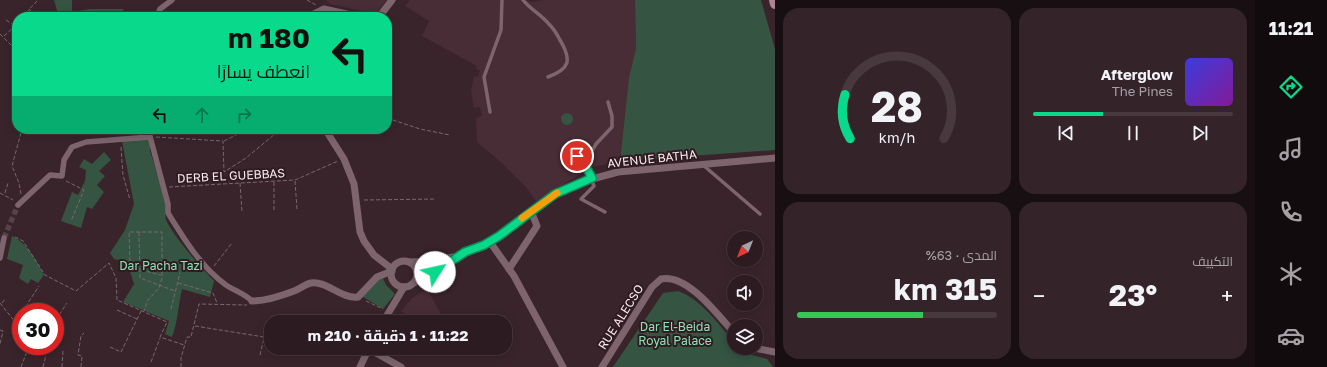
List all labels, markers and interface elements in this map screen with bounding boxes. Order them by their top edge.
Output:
text: 11:21 [1269,17,1313,39]
text: 180 m [228,21,310,54]
icon: left [324,28,376,80]
text: انعطف يسارًا [217,60,310,82]
text: Afterglow [1101,65,1173,83]
icon: directions [1277,73,1305,101]
text: 28 [871,81,923,131]
text: The Pines [1112,83,1173,99]
icon: left [149,104,171,126]
icon: ahead [191,104,213,126]
icon: right [233,104,255,126]
icon: previous [1055,122,1077,144]
icon: pause [1122,122,1144,144]
icon: next [1189,122,1211,144]
text: km/h [879,129,915,146]
icon: music [1277,135,1305,163]
pin [560,139,594,173]
icon: arrive [566,145,588,167]
street label: AVENUE BATHA [606,146,697,171]
street label: DERB EL GUEBBAS [177,165,286,186]
icon: phone [1277,198,1305,226]
north arrow [727,231,763,267]
map controls [727,231,763,355]
text: المدى · 63% [926,247,997,263]
position arrow [414,251,456,293]
text: التكييف [1192,253,1233,269]
park label: Dar Pacha Tazi [119,258,203,273]
icon: climate [1277,260,1305,288]
text: 315 km [894,271,997,307]
button: sound [727,275,763,311]
text: 23° [1109,277,1157,313]
street label: RUE ALECSO [595,281,647,352]
text: − [1033,282,1045,309]
text: + [1221,282,1233,309]
speed limit sign: 30 [12,303,64,355]
park label: Dar El-Beida Royal Palace [638,319,712,348]
button: layers [727,319,763,355]
icon: car [1277,322,1305,350]
text: 11:22 · 1 دقيقة · 210 m [308,326,468,344]

